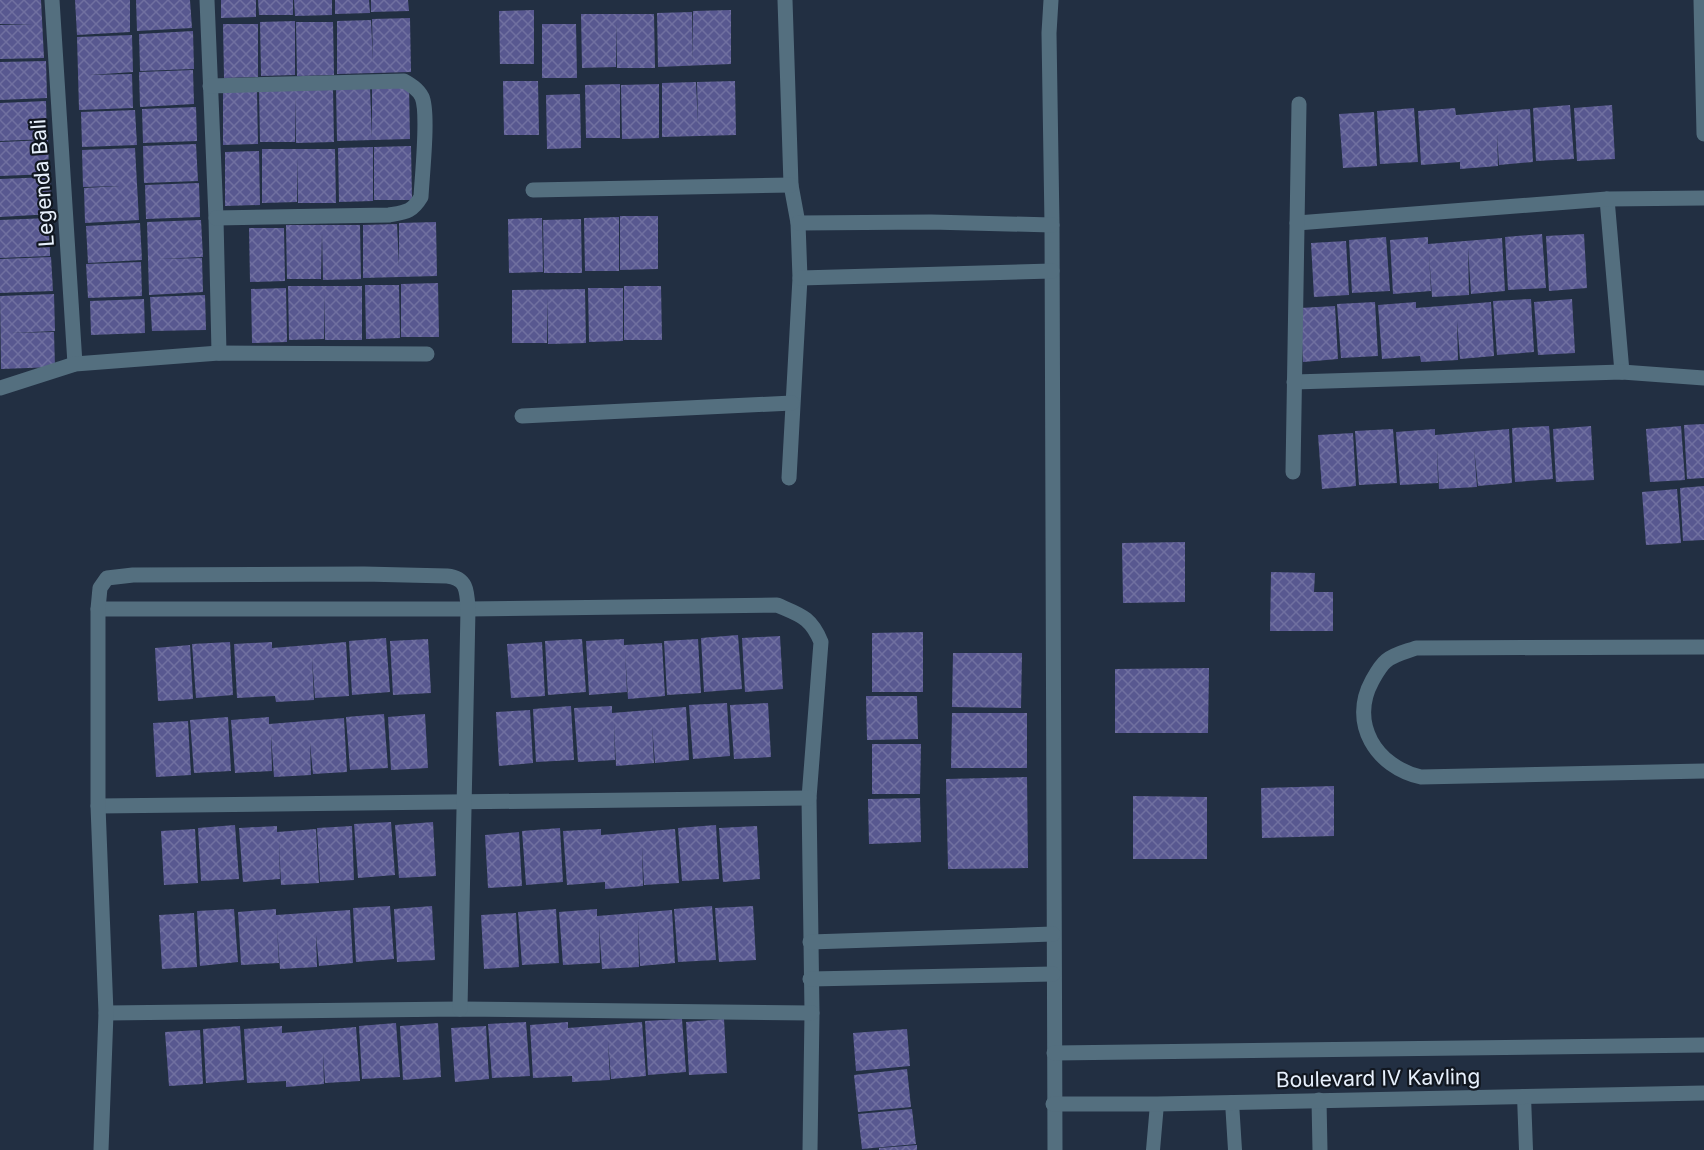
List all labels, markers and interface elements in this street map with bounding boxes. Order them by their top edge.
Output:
street label: Legenda Bali [25,118,59,248]
street label: Boulevard IV Kavling [1276,1064,1480,1092]

